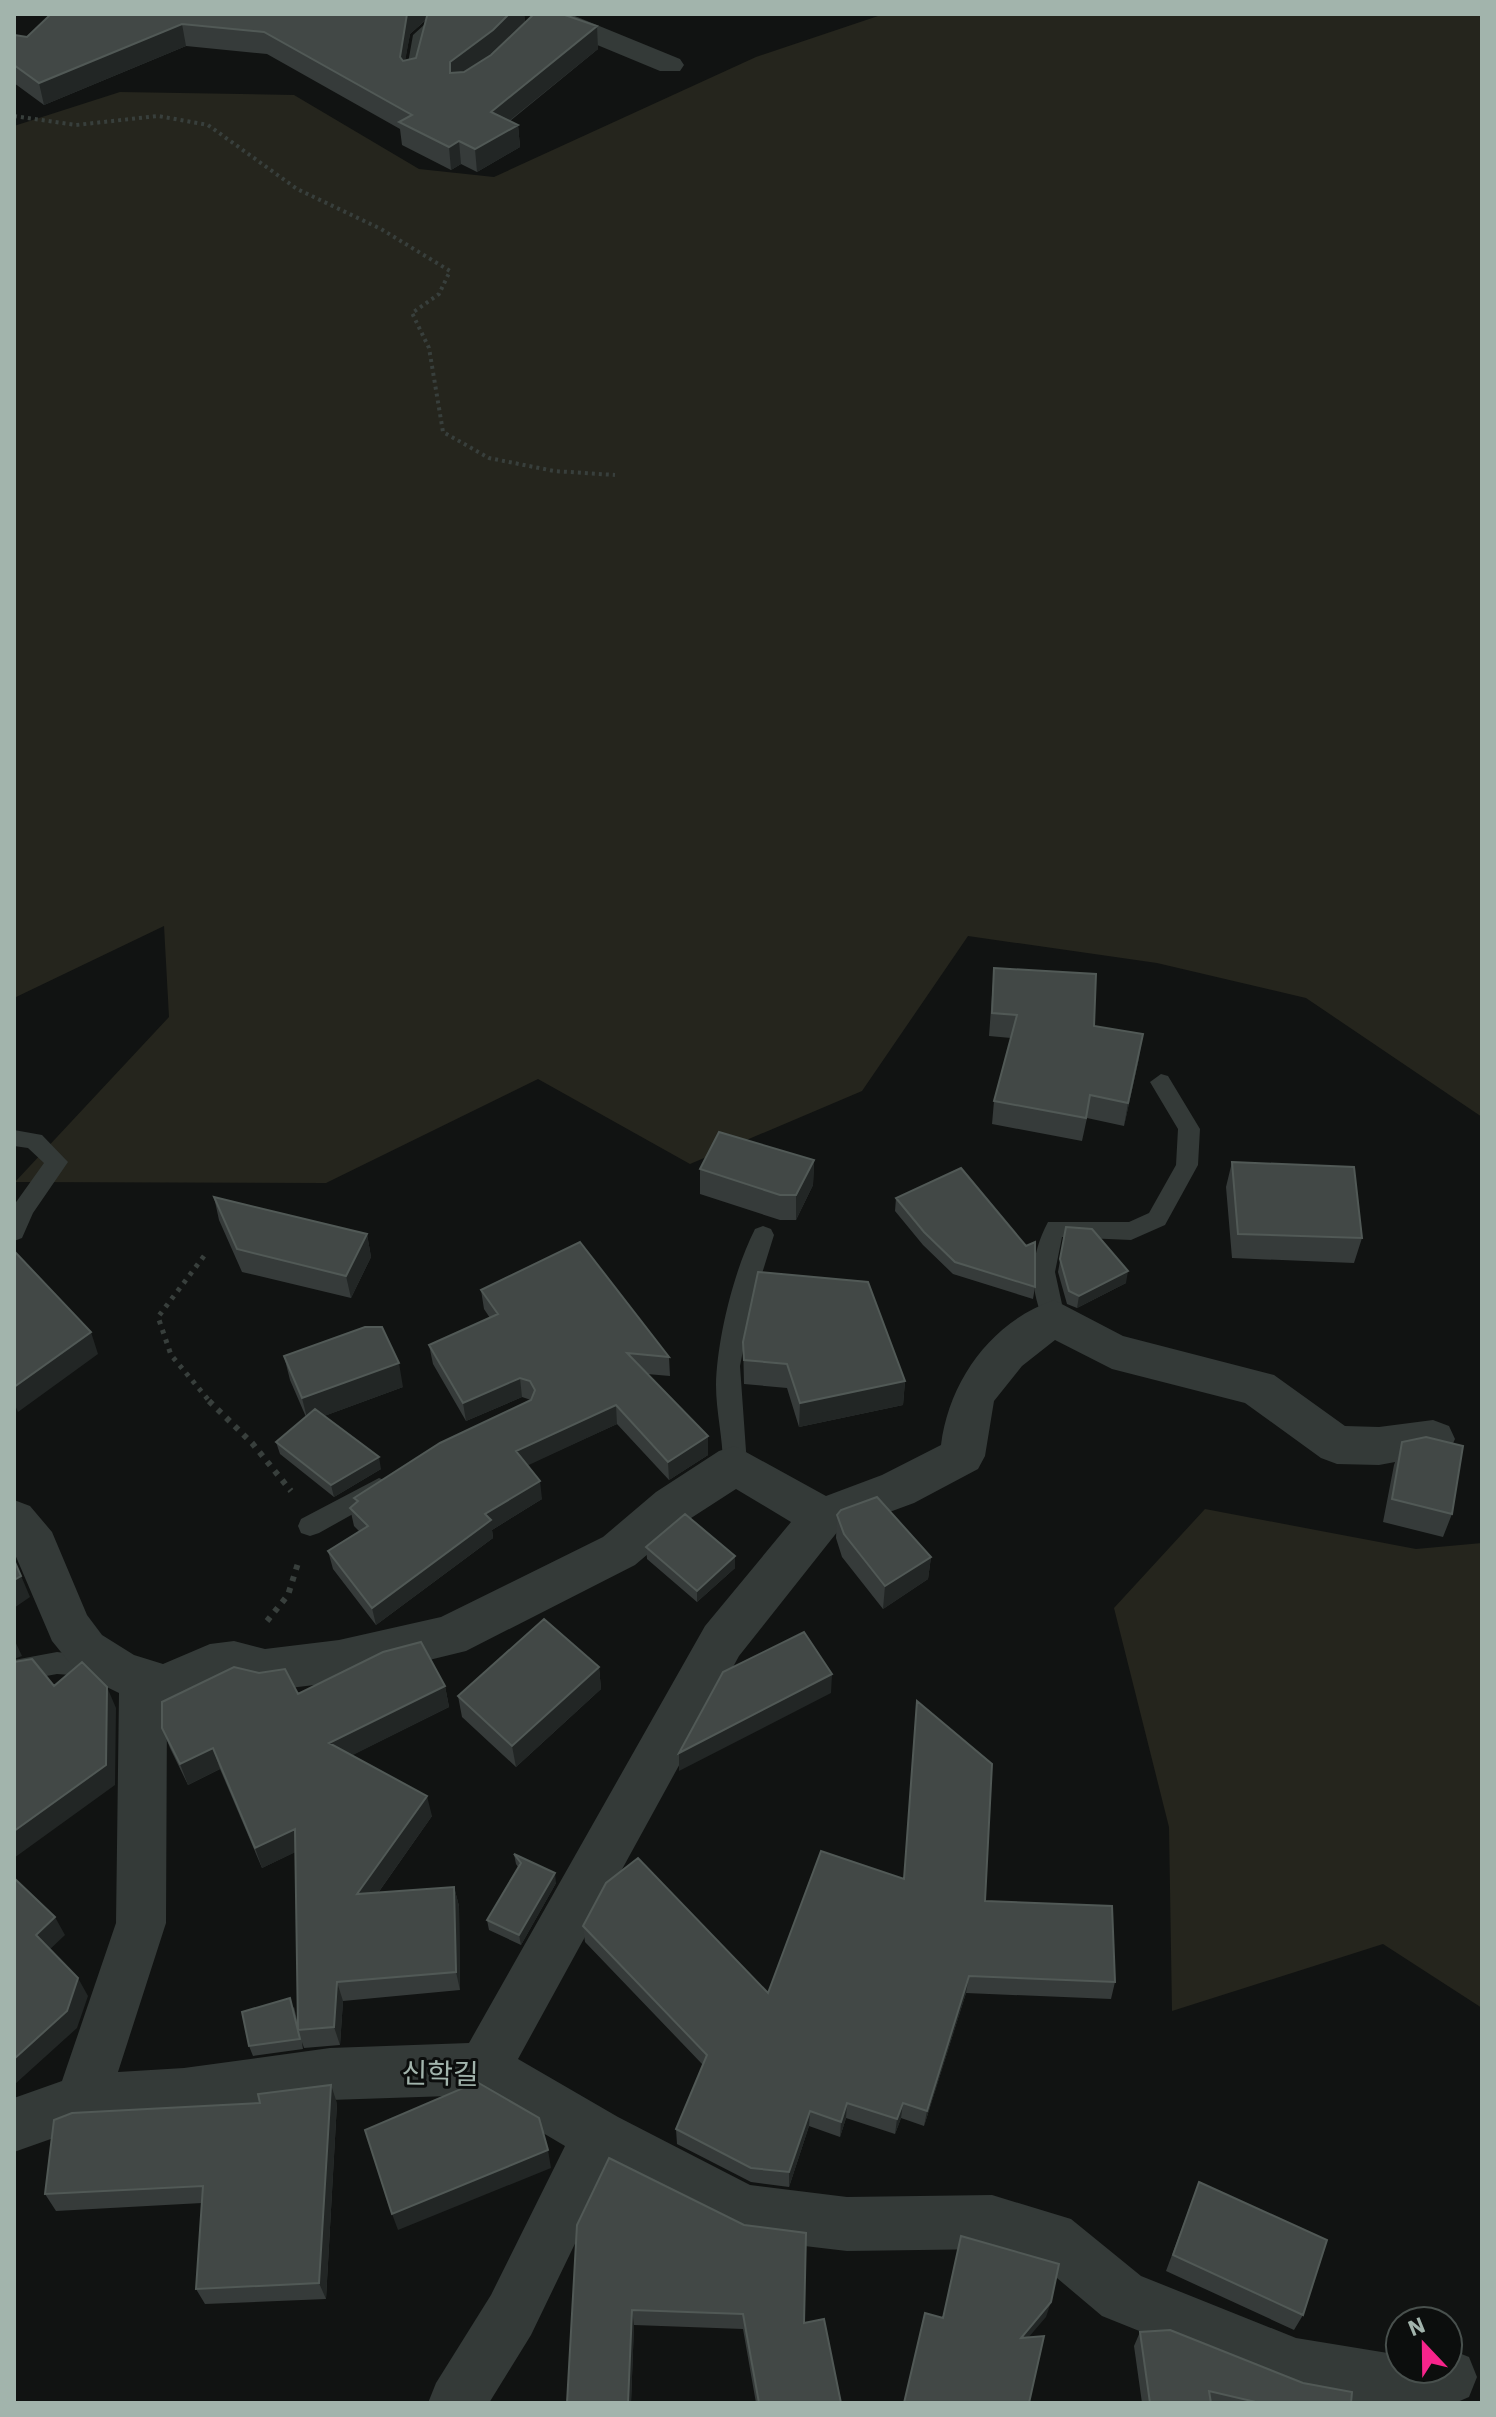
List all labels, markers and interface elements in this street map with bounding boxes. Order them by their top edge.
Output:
street label: 신학길 [401,2054,479,2092]
north arrow [1384,2305,1464,2385]
text: N [1404,2310,1429,2342]

